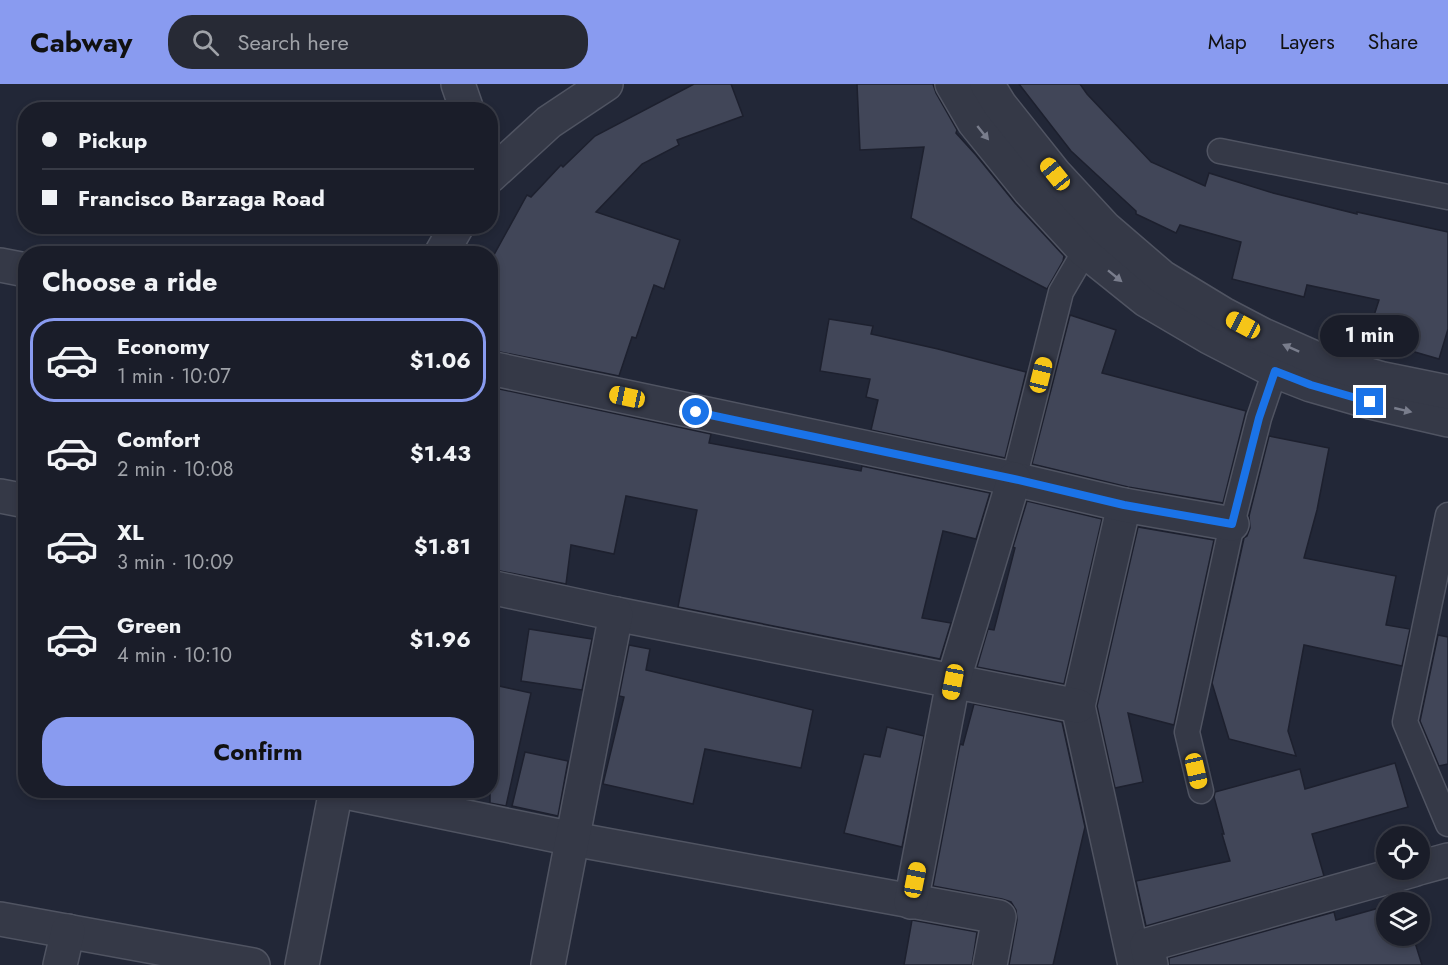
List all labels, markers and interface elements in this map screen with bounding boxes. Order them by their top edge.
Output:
search box [168,15,588,69]
text: Cabway [30,22,132,63]
icon: search [189,26,222,59]
text: Search here [237,26,349,58]
text: Map [1208,27,1247,57]
text: Layers [1280,27,1335,57]
text: Share [1368,27,1418,57]
text: Pickup [78,124,147,156]
one-way arrow [976,126,988,141]
car [1037,154,1073,194]
text: Francisco Barzaga Road [78,182,325,214]
text: Choose a ride [42,262,217,301]
one-way arrow [1107,269,1123,282]
car [1223,309,1263,341]
callout: 1 min [1320,315,1420,357]
text: 1 min [1345,321,1394,350]
text: Economy [117,330,209,362]
icon: car [45,333,99,387]
one-way arrow [1283,343,1300,352]
text: $1.06 [410,344,471,376]
car [1028,355,1054,395]
text: 1 min · 10:07 [117,362,231,391]
car [608,384,646,410]
route end [1356,388,1383,415]
route start [682,398,709,425]
one-way arrow [1394,406,1413,415]
text: Comfort [117,423,200,455]
icon: car [45,426,99,480]
text: $1.43 [410,437,471,469]
text: 2 min · 10:08 [117,455,234,484]
text: XL [117,516,144,548]
icon: car [45,519,99,573]
text: $1.81 [414,530,471,562]
text: 3 min · 10:09 [117,548,234,577]
text: Green [117,609,181,641]
icon: car [45,612,99,666]
text: $1.96 [410,623,471,655]
text: 4 min · 10:10 [117,641,232,670]
car [941,663,965,701]
button: Confirm [42,717,474,786]
car [1183,751,1209,791]
map controls [1376,826,1430,946]
button: locate [1376,826,1430,880]
car [903,861,927,899]
button: layers [1376,892,1430,946]

